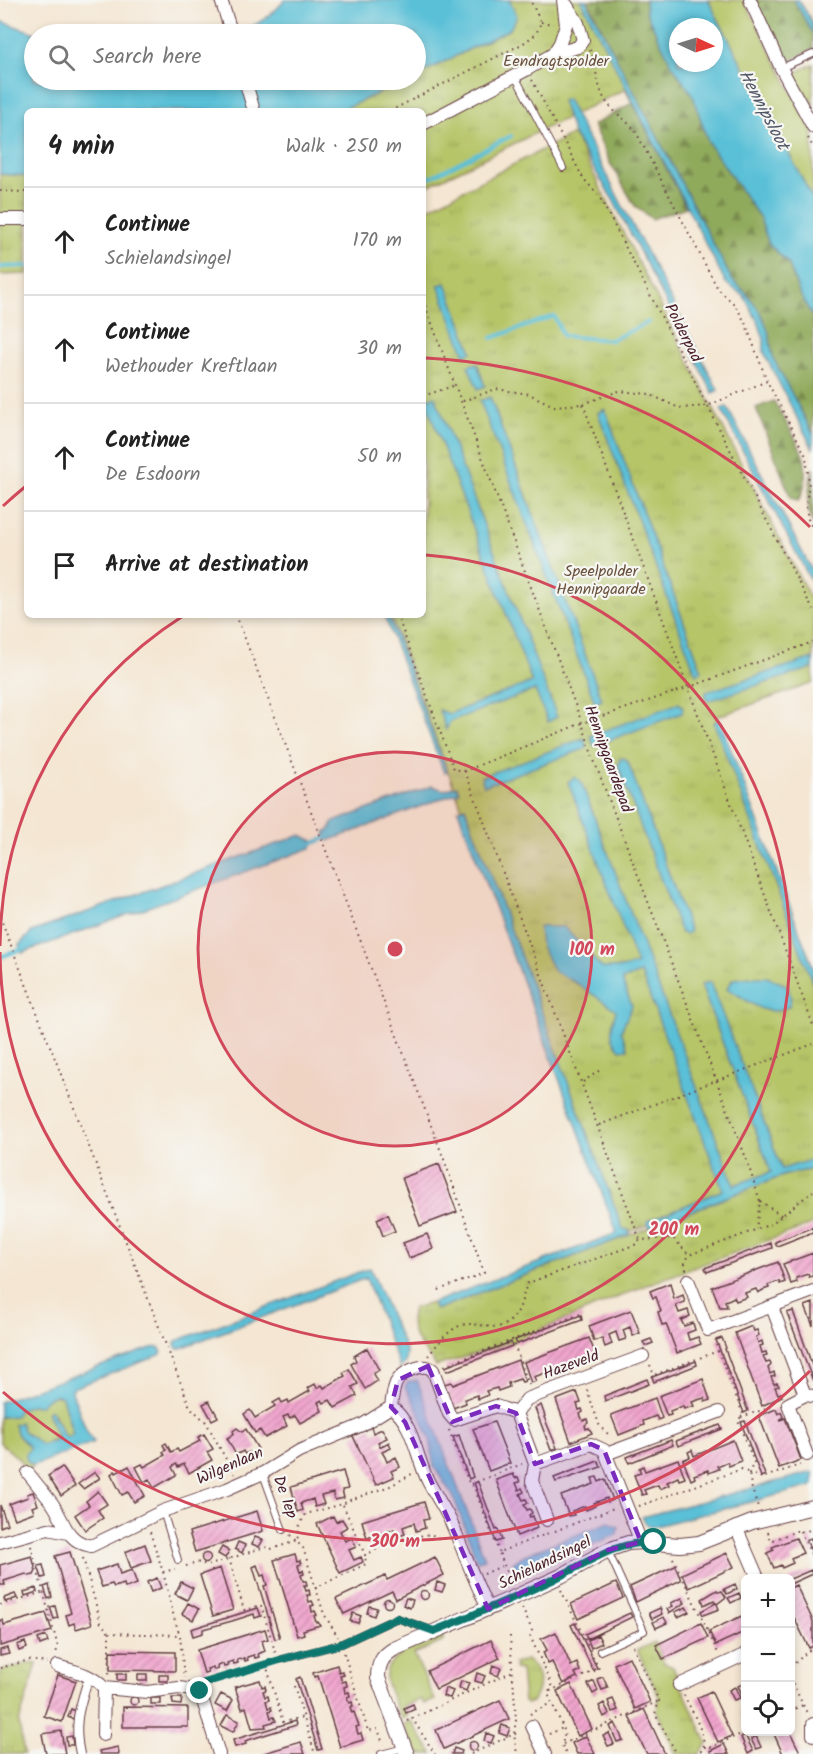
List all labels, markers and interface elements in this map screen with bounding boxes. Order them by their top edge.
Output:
north arrow [669,18,723,72]
search box [24,24,426,90]
text: Search here [93,40,201,75]
icon: search [45,41,78,74]
park label: Eendragtspolder [503,49,611,74]
water label: Hennipsloot [730,65,798,158]
text: 4 min [48,126,115,168]
text: Walk · 250 m [286,131,402,163]
text: Continue [105,208,190,243]
icon: ahead [48,225,81,258]
text: 170 m [353,225,402,257]
text: Schielandsingel [105,243,231,275]
street label: Polderpad [657,299,709,368]
text: Continue [105,316,190,351]
icon: ahead [48,333,81,366]
text: 30 m [357,333,402,365]
text: Wethouder Kreftlaan [105,351,277,383]
text: Continue [105,424,190,459]
icon: ahead [48,441,81,474]
text: 50 m [357,441,402,473]
text: De Esdoorn [105,459,201,491]
text: Arrive at destination [105,548,308,583]
icon: arrive [48,549,81,582]
park label: Speelpolder Hennipgaarde [556,559,646,602]
street label: Hennipgaardepad [577,702,639,817]
text: 100 m [569,936,615,965]
centre of rings [385,939,405,959]
text: 200 m [649,1216,700,1245]
street label: Hazeveld [539,1343,604,1387]
street label: Wilgenlaan [192,1440,268,1492]
street label: De Iep [266,1472,304,1522]
text: 300 m [369,1528,420,1557]
route start [640,1528,666,1554]
street label: Schielandsingel [494,1530,596,1596]
map controls [741,1574,795,1736]
button: + [741,1574,795,1628]
button: − [741,1628,795,1682]
route end [186,1677,212,1703]
button: locate [741,1682,795,1736]

